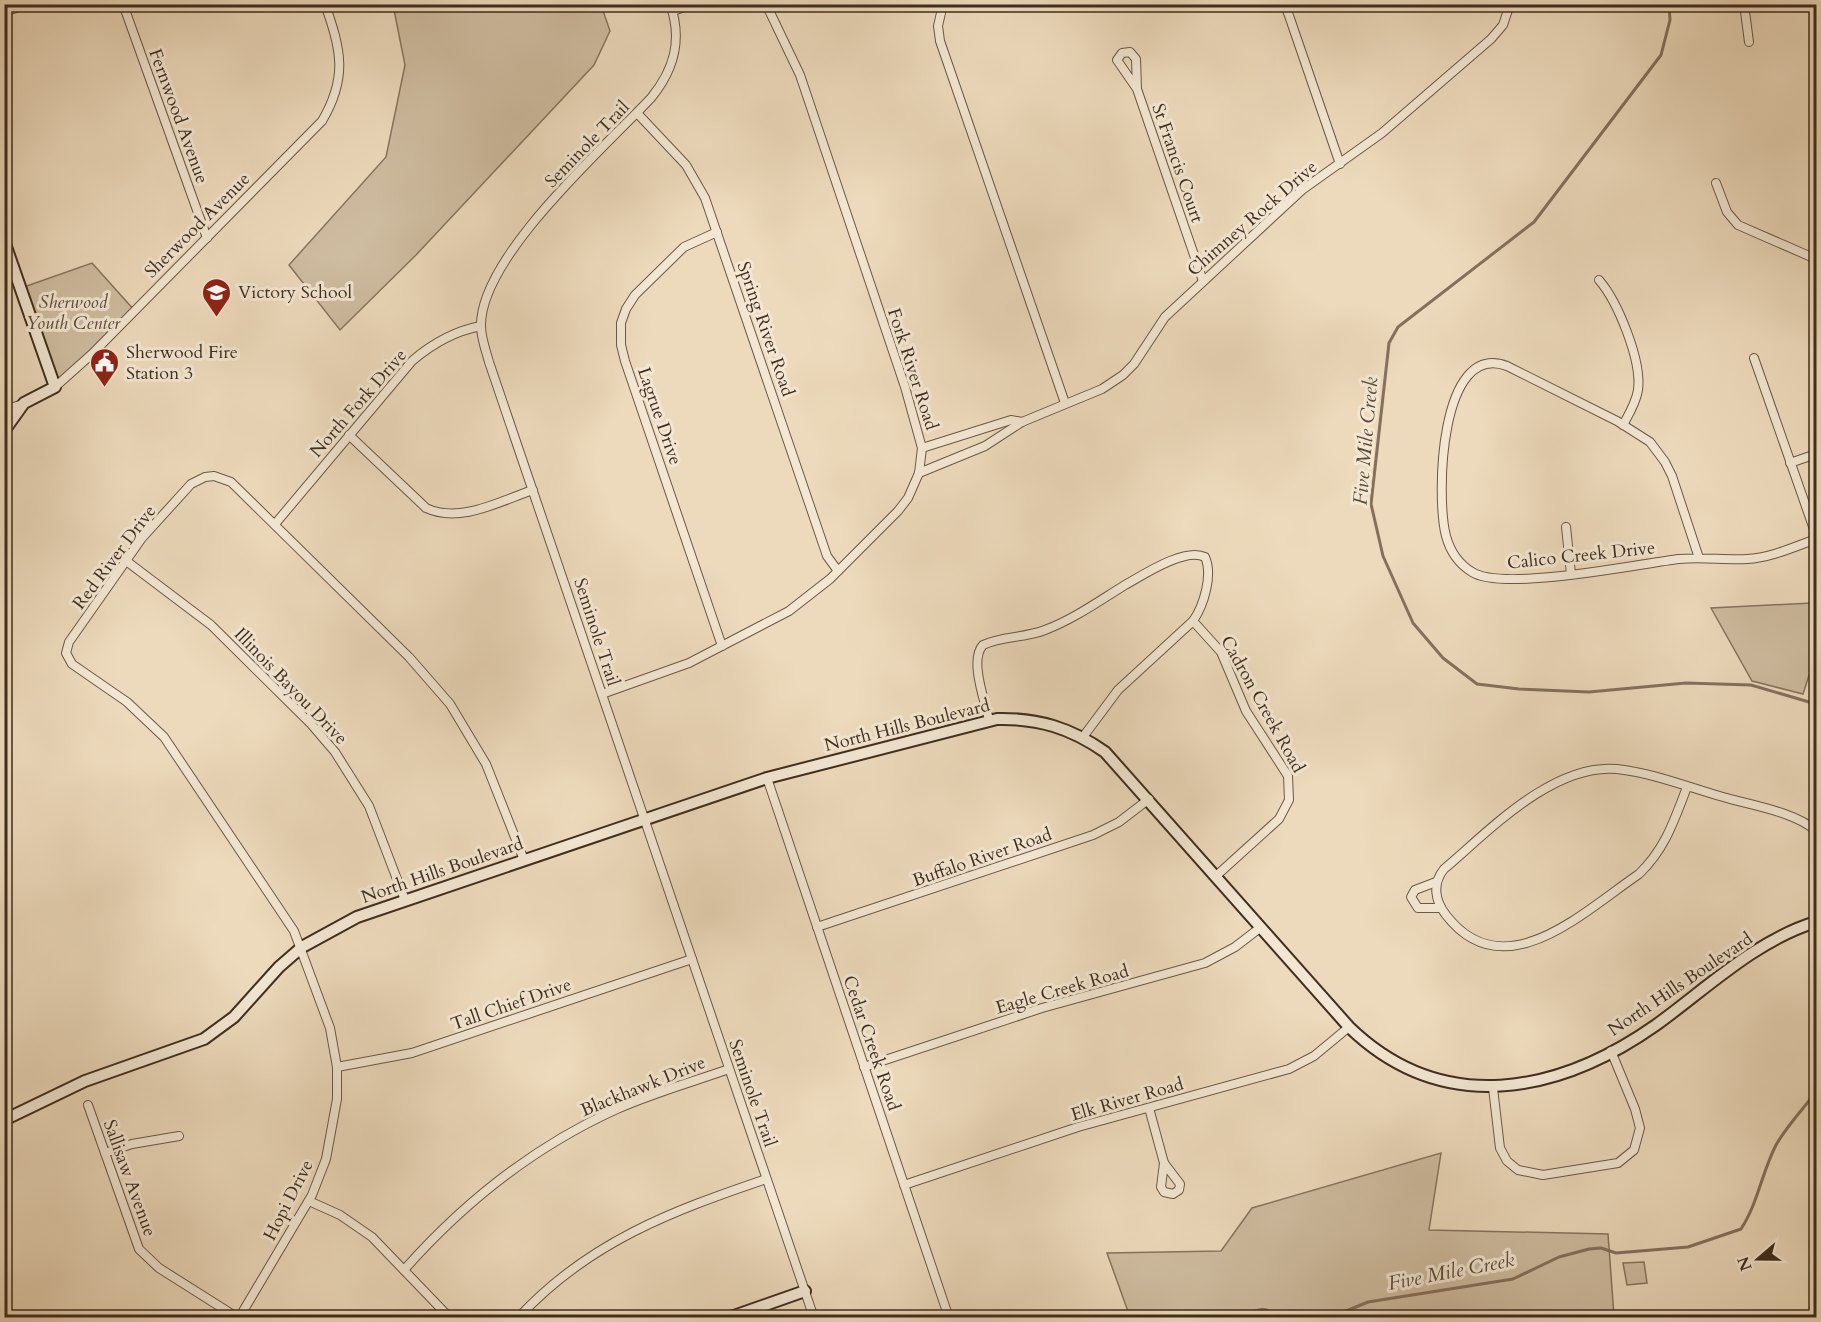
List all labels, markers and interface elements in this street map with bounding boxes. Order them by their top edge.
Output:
street label: Fernwood Avenue [143,45,215,187]
street label: Seminole Trail [539,95,636,193]
street label: St Francis Court [1146,100,1210,226]
street label: Chimney Rock Drive [1182,155,1323,282]
street label: Sherwood Avenue [139,167,256,284]
street label: Spring River Road [731,258,800,400]
school or university icon: Victory School [201,276,233,318]
place label: Victory School [238,280,352,305]
park label: Sherwood Youth Center [26,290,121,336]
street label: Fork River Road [881,305,944,434]
place label: Sherwood Fire Station 3 [126,340,238,386]
street label: North Fork Drive [304,344,413,463]
public building icon: Sherwood Fire Station 3 [89,346,121,388]
street label: Lagrue Drive [631,364,688,468]
water label: Five Mile Creek [1346,376,1385,506]
street label: Red River Drive [67,500,162,615]
street label: Calico Creek Drive [1506,535,1656,576]
street label: Seminole Trail [567,575,626,690]
street label: Illinois Bayou Drive [228,622,353,750]
street label: Cadron Creek Road [1214,631,1311,778]
street label: North Hills Boulevard [822,693,993,758]
street label: Buffalo River Road [909,822,1055,893]
street label: North Hills Boulevard [358,831,527,910]
street label: North Hills Boulevard [1603,926,1758,1042]
street label: Eagle Creek Road [993,958,1132,1020]
street label: Tall Chief Drive [448,972,575,1037]
street label: Cedar Creek Road [837,972,906,1114]
street label: Seminole Trail [722,1036,783,1151]
street label: Blackhawk Drive [577,1050,709,1123]
street label: Elk River Road [1068,1071,1187,1127]
street label: Sallisaw Avenue [97,1116,162,1240]
street label: Hopi Drive [257,1155,320,1245]
north arrow [1728,1229,1788,1289]
water label: Five Mile Creek [1386,1246,1517,1297]
text: N [1732,1253,1758,1274]

